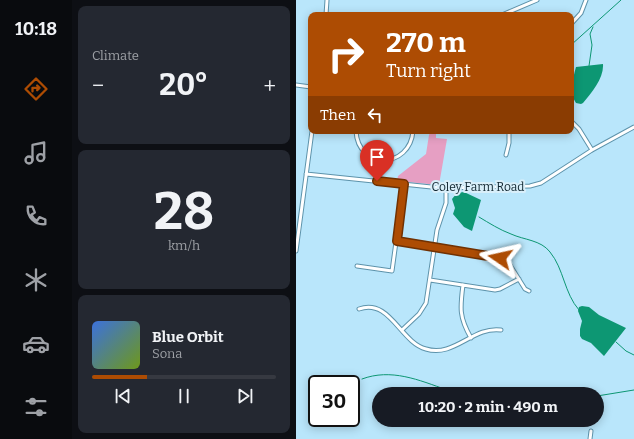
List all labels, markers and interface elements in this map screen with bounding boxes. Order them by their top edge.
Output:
text: 10:18 [15,18,57,40]
text: 270 m [386,26,466,59]
icon: right [320,28,372,80]
text: Climate [92,48,139,63]
text: Turn right [386,60,471,82]
text: 20° [159,67,208,103]
text: − [92,72,104,99]
text: + [263,72,276,99]
icon: directions [22,75,50,103]
icon: left [364,104,386,126]
text: Then [320,106,356,124]
icon: music [22,139,50,167]
pin [360,140,394,181]
icon: arrive [366,146,388,168]
text: 28 [154,180,214,243]
street label: Coley Farm Road [432,180,524,194]
icon: phone [22,202,50,230]
position arrow [479,237,521,279]
text: km/h [168,238,200,253]
icon: climate [22,266,50,294]
text: Blue Orbit [152,328,224,346]
icon: car [22,330,50,358]
text: Sona [152,346,182,361]
speed limit sign: 30 [308,375,360,427]
icon: previous [112,385,134,407]
icon: pause [173,385,195,407]
icon: next [234,385,256,407]
icon: filters [22,393,50,421]
text: 10:20 · 2 min · 490 m [418,398,558,416]

